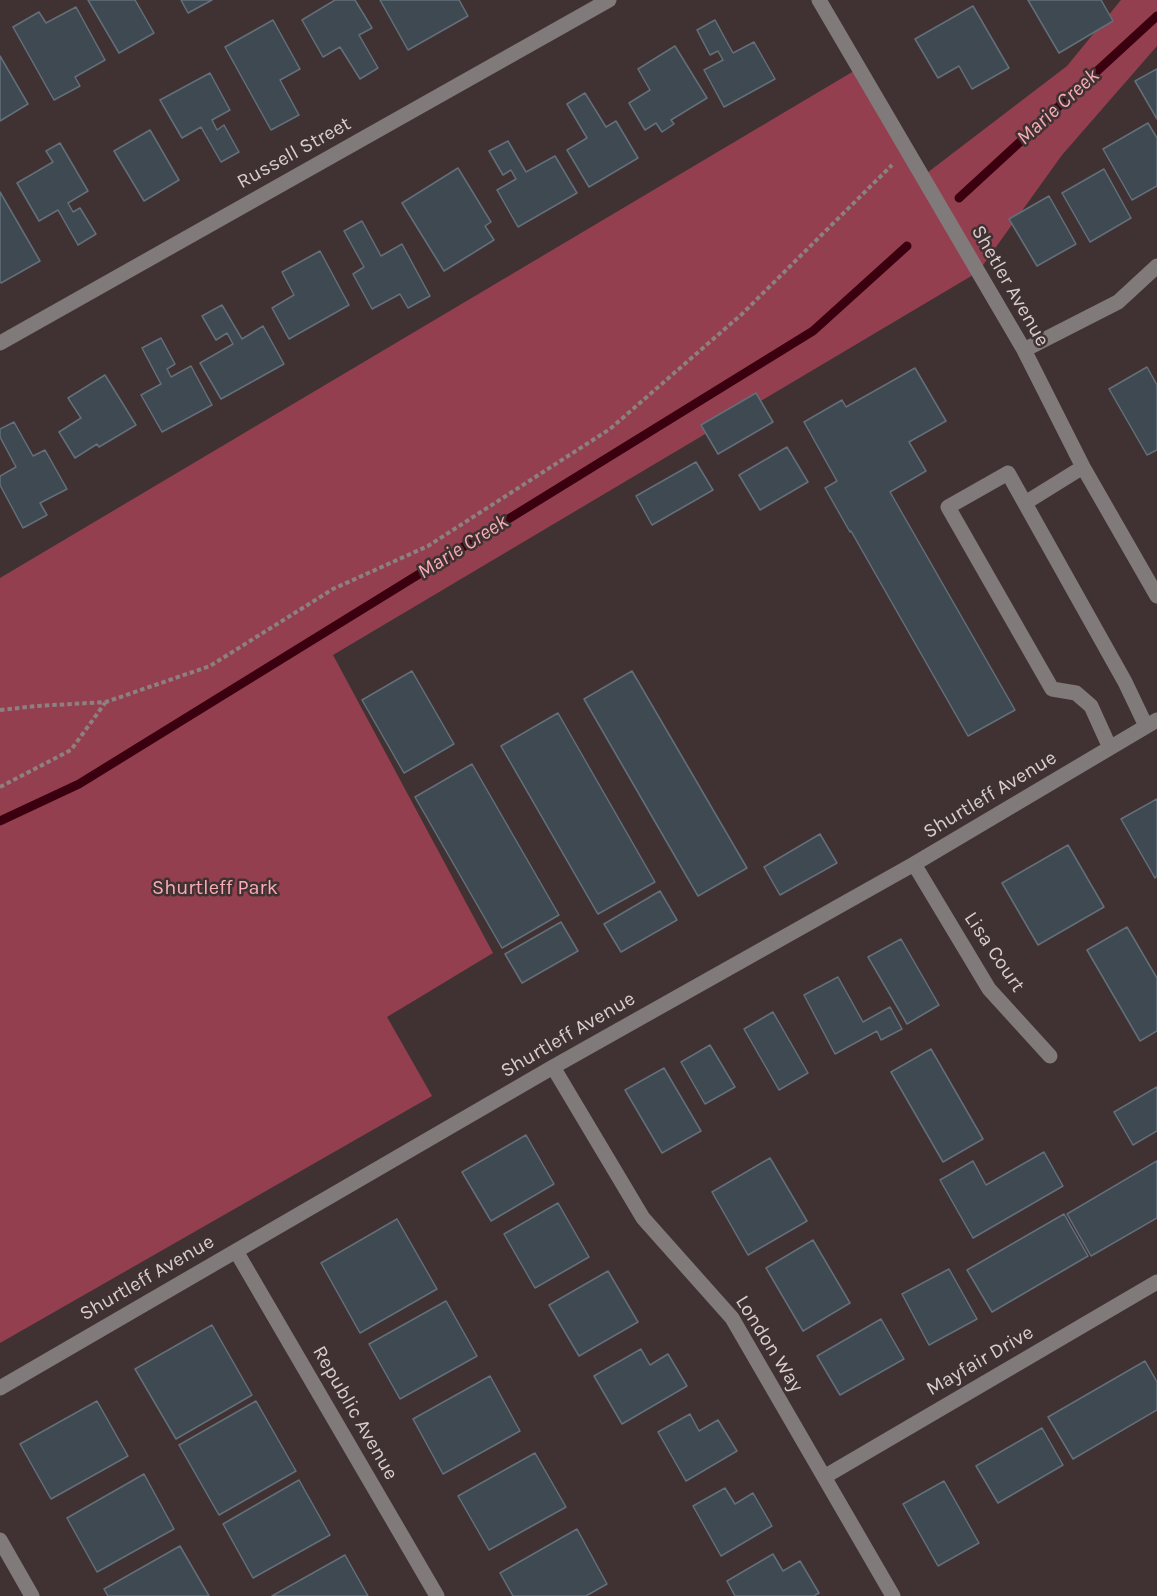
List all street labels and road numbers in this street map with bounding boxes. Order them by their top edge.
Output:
street label: Russell Street [233,112,355,194]
street label: Shetler Avenue [966,221,1054,351]
street label: Shurtleff Avenue [919,746,1061,844]
street label: Lisa Court [958,907,1030,997]
street label: Shurtleff Avenue [497,987,639,1083]
street label: Shurtleff Avenue [76,1230,218,1326]
street label: London Way [730,1291,808,1397]
street label: Mayfair Drive [922,1321,1038,1401]
street label: Republic Avenue [307,1342,403,1484]

